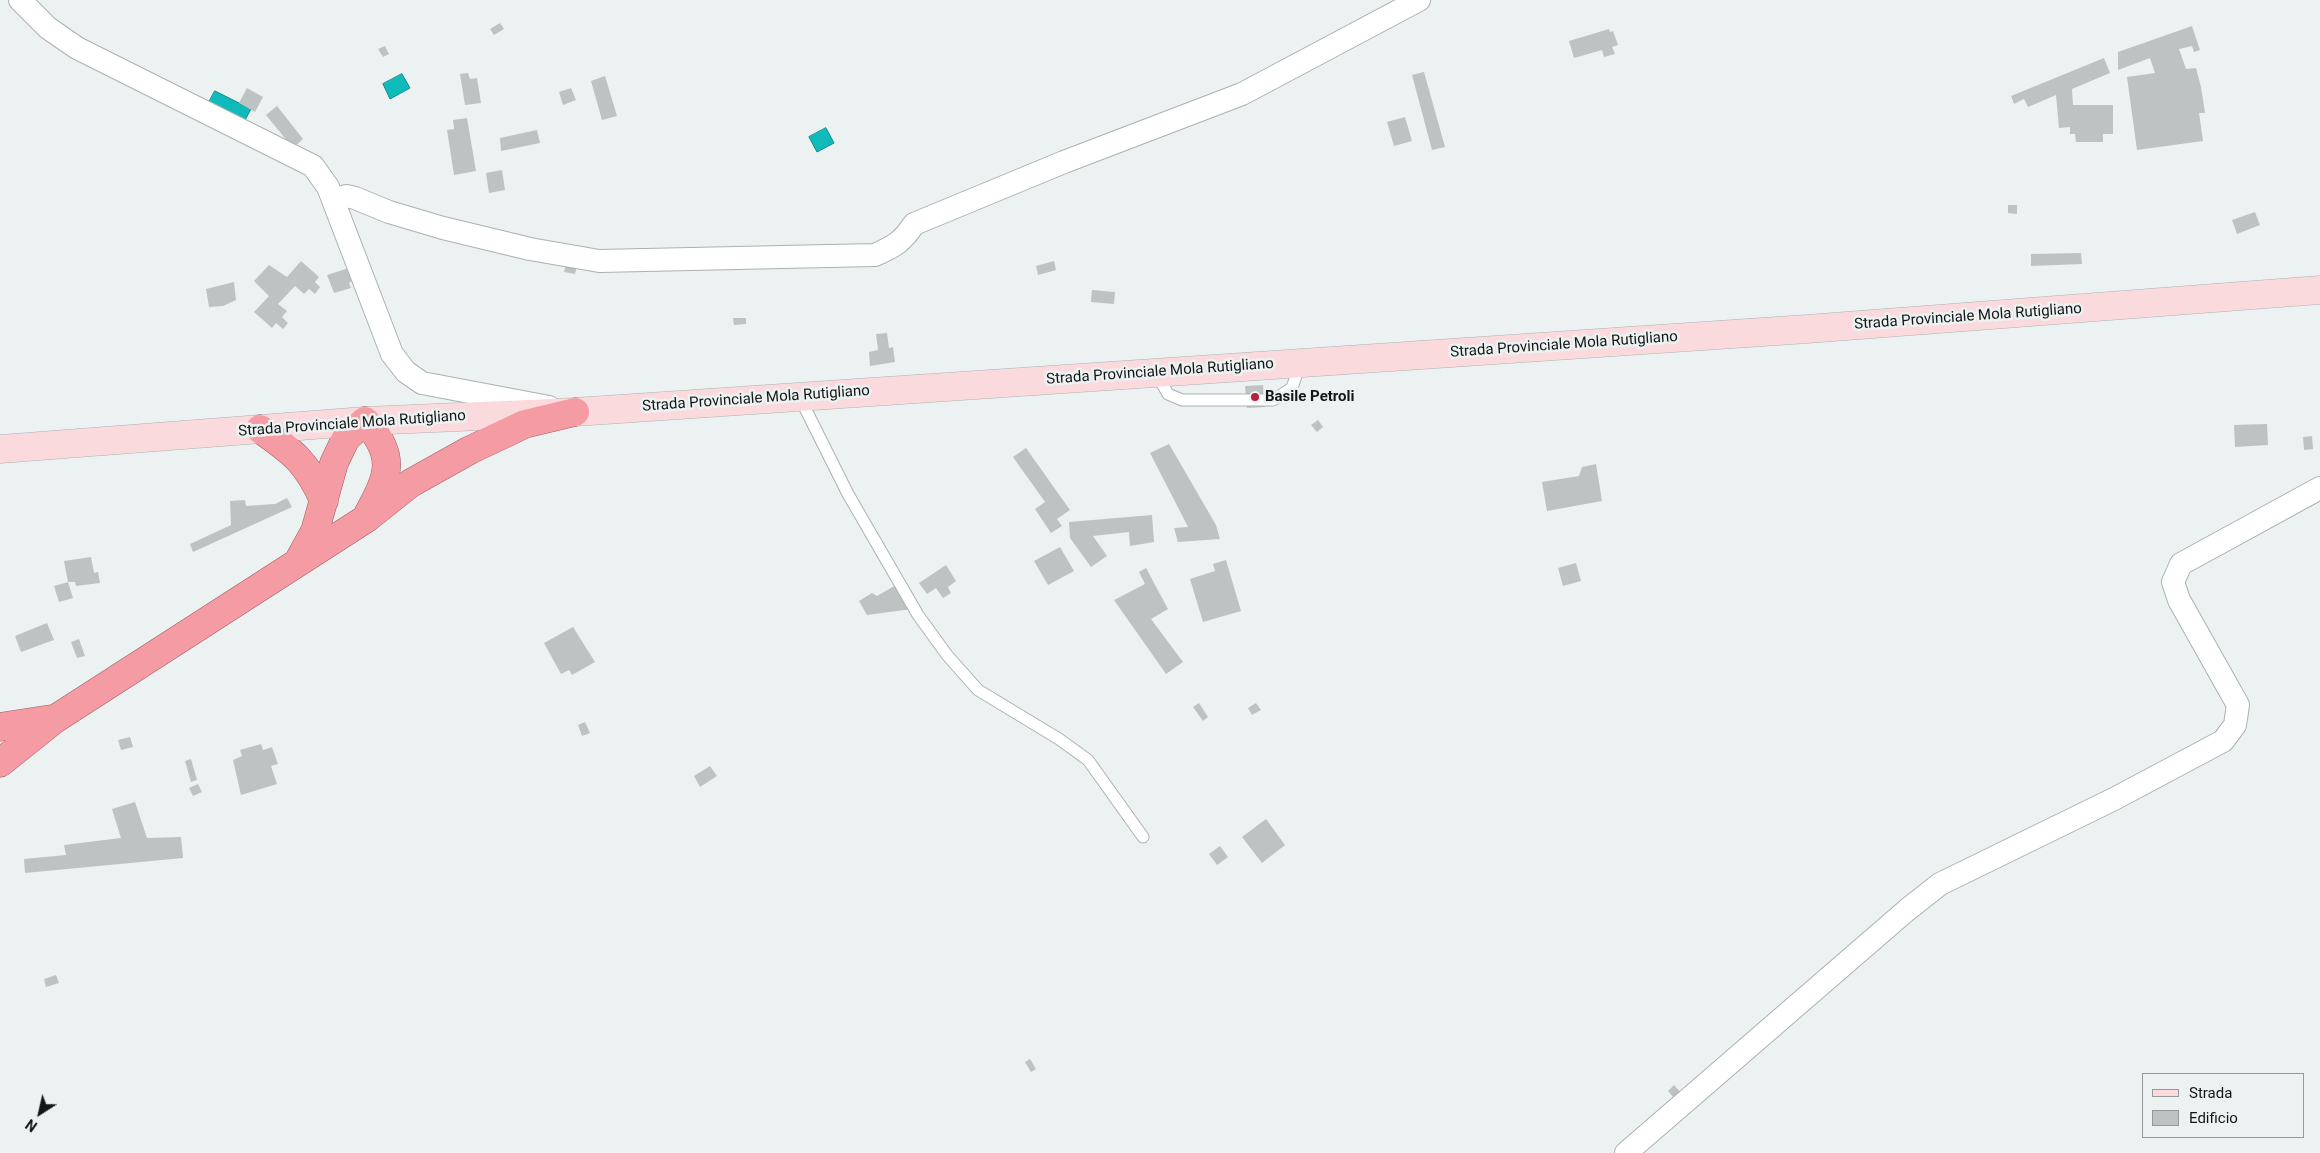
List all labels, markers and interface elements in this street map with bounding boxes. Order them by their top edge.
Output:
street label: Strada Provinciale Mola Rutigliano [1854,300,2082,334]
street label: Strada Provinciale Mola Rutigliano [1450,328,1678,362]
street label: Strada Provinciale Mola Rutigliano [1046,355,1274,389]
street label: Strada Provinciale Mola Rutigliano [642,382,870,416]
place label: Basile Petroli [1265,388,1354,406]
marker: Basile Petroli [1249,391,1261,403]
street label: Strada Provinciale Mola Rutigliano [238,407,466,441]
legend [2142,1073,2305,1138]
text: Strada [2189,1084,2232,1102]
north arrow [15,1088,65,1138]
text: Edificio [2189,1109,2238,1127]
text: N [23,1116,40,1135]

